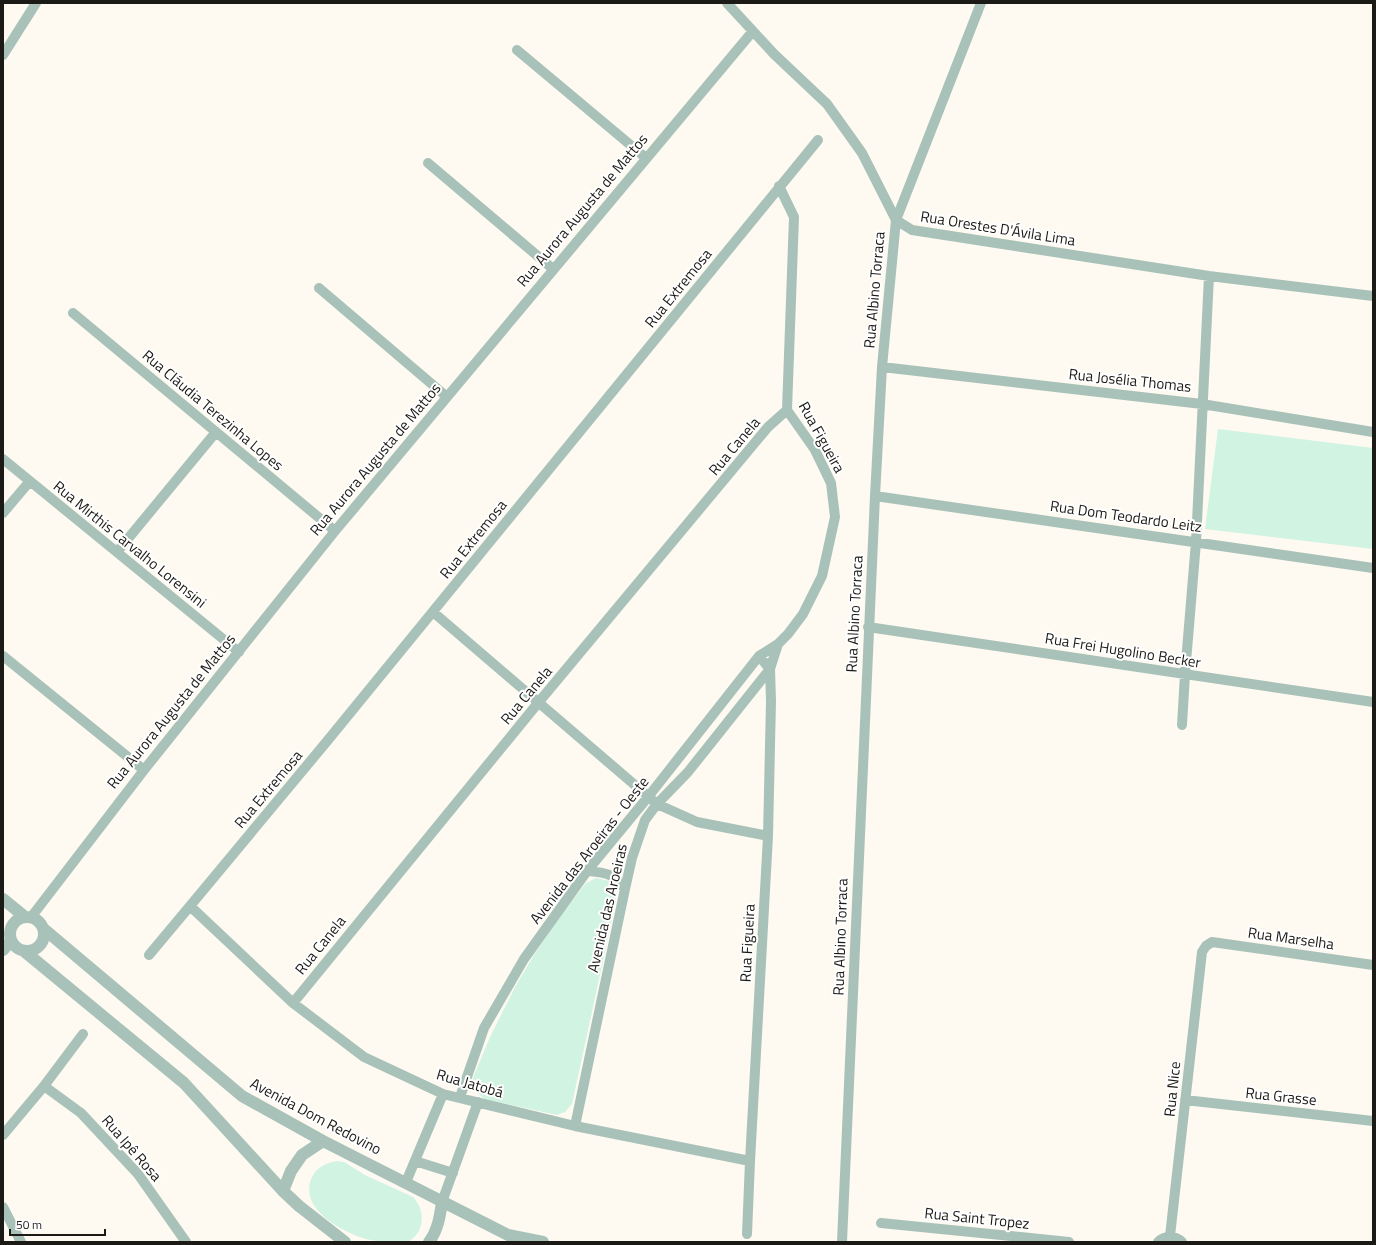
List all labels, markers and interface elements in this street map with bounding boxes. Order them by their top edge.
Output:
street label: Rua Aurora Augusta de Mattos [511,128,653,292]
street label: Rua Orestes D'Ávila Lima [919,204,1078,252]
street label: Rua Albino Torraca [857,230,891,349]
street label: Rua Extremosa [639,243,717,332]
street label: Rua Cláudia Terezinha Lopes [137,344,289,476]
street label: Rua Josélia Thomas [1068,362,1192,398]
street label: Rua Aurora Augusta de Mattos [304,377,446,541]
street label: Rua Figueira [793,397,851,477]
street label: Rua Canela [703,411,766,480]
street label: Rua Mirthis Carvalho Lorensini [48,475,212,613]
street label: Rua Extremosa [434,494,512,583]
street label: Rua Dom Teodardo Leitz [1049,494,1204,538]
street label: Rua Albino Torraca [839,554,869,673]
street label: Rua Frei Hugolino Becker [1043,626,1203,674]
street label: Rua Aurora Augusta de Mattos [101,628,241,794]
street label: Rua Canela [495,660,558,729]
street label: Rua Extremosa [228,745,308,833]
street label: Avenida das Aroeiras - Oeste [526,773,652,927]
street label: Avenida das Aroeiras [583,842,631,974]
street label: Rua Albino Torraca [826,878,854,996]
street label: Rua Figueira [733,903,761,983]
street label: Rua Canela [289,910,351,980]
street label: Rua Marselha [1246,921,1336,955]
street label: Rua Nice [1158,1060,1186,1118]
street label: Rua Jatobá [434,1063,507,1104]
street label: Avenida Dom Redovino [246,1072,386,1160]
street label: Rua Grasse [1244,1081,1318,1111]
street label: Rua Ipê Rosa [96,1110,168,1187]
street label: Rua Saint Tropez [923,1201,1031,1235]
scale bar [10,1211,105,1237]
text: 50 m [16,1215,42,1234]

